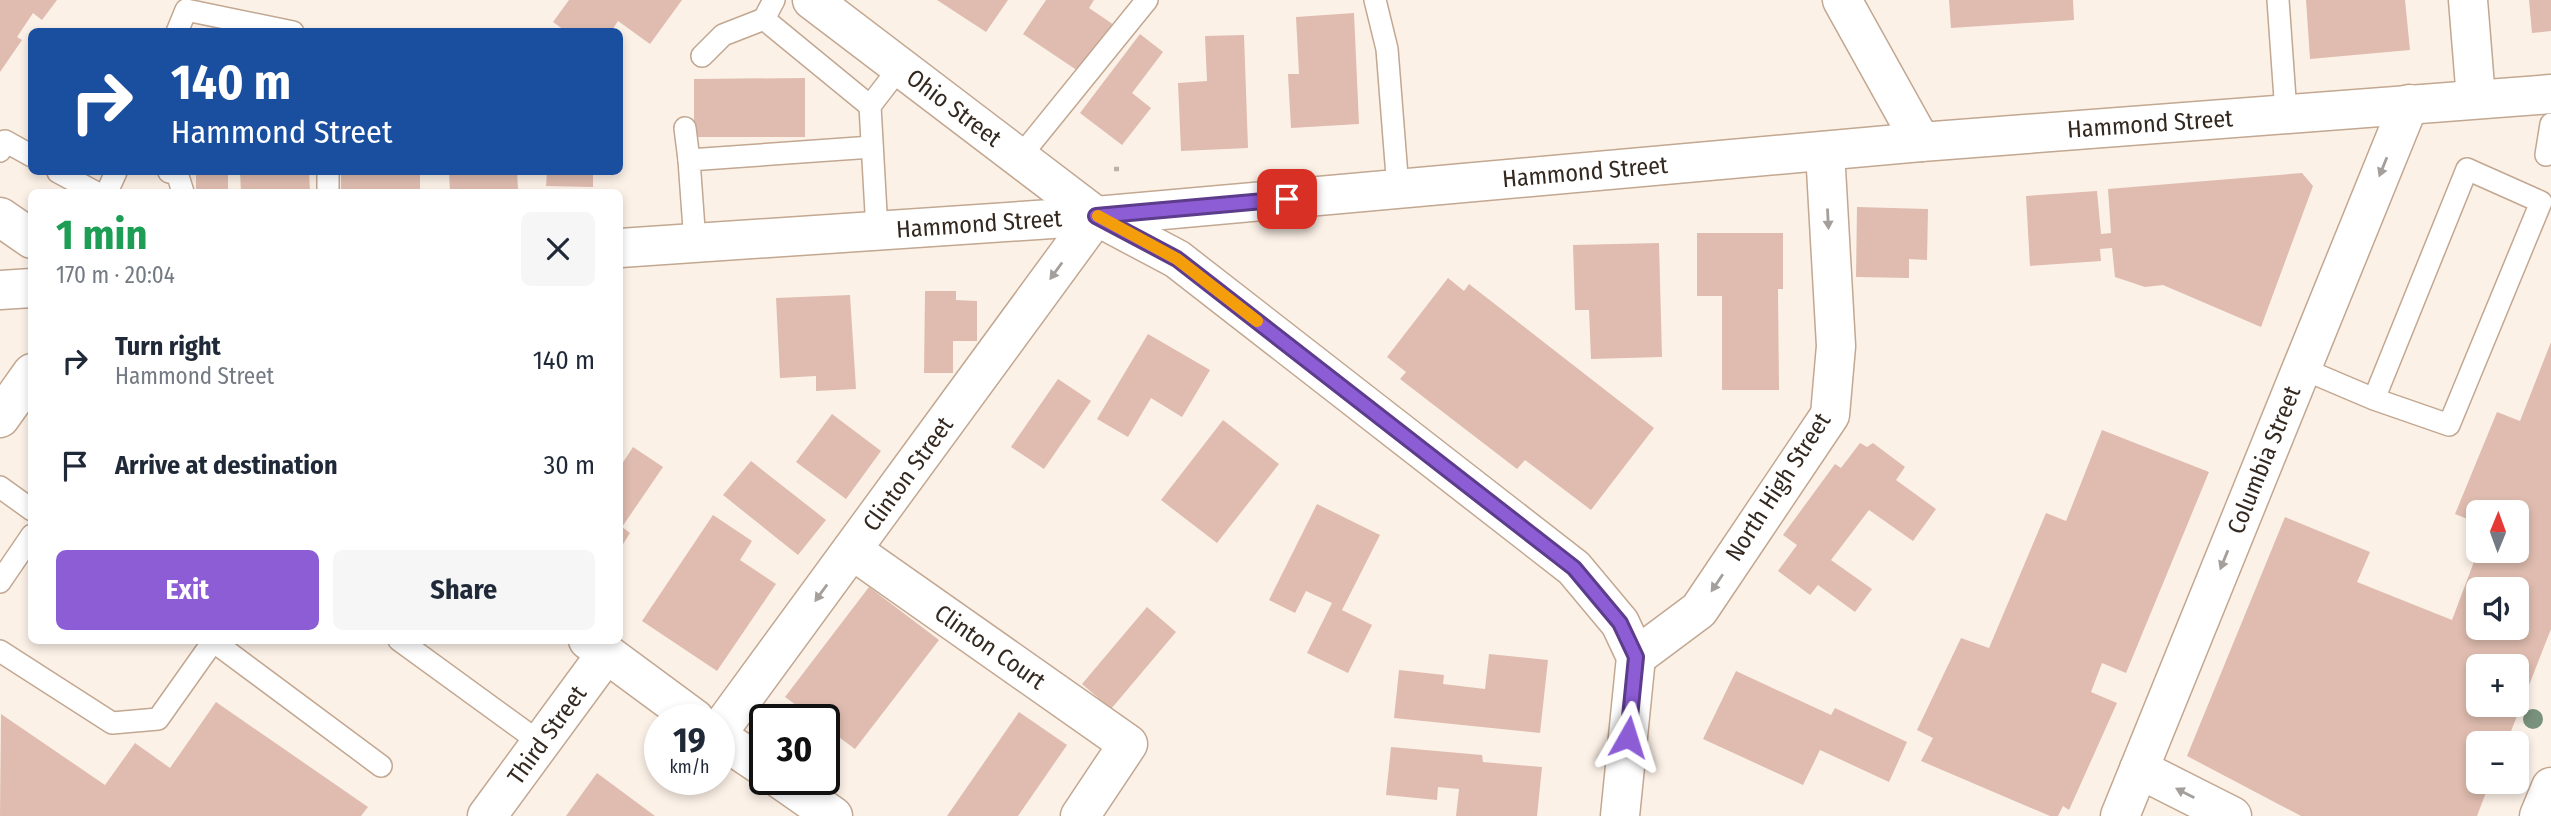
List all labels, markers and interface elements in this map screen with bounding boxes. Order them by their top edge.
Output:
text: 140 m [171,53,291,112]
icon: right [56,56,147,147]
street label: Ohio Street [901,63,1007,153]
street label: Hammond Street [2066,104,2234,144]
text: Hammond Street [171,113,392,151]
street label: Hammond Street [1501,151,1669,193]
one-way arrow [2377,157,2388,178]
pin [1257,169,1317,229]
icon: arrive [1268,180,1306,218]
street label: Hammond Street [895,204,1063,244]
one-way arrow [1823,208,1834,230]
text: 1 min [56,210,147,260]
button: close [521,212,595,286]
text: 170 m · 20:04 [56,261,175,289]
one-way arrow [1049,262,1063,280]
text: Turn right [115,331,221,362]
icon: right [56,342,94,380]
text: 140 m [533,345,595,376]
text: Hammond Street [115,362,274,390]
street label: Columbia Street [2222,382,2306,538]
street label: North High Street [1720,408,1836,566]
street label: Clinton Street [857,411,959,537]
icon: arrive [56,447,94,485]
text: Arrive at destination [115,450,338,481]
text: 30 m [544,450,595,481]
north arrow [2466,500,2529,564]
map controls [2466,500,2529,794]
one-way arrow [2218,549,2229,570]
button: Exit [56,550,319,630]
button: Share [333,550,595,630]
one-way arrow [1710,573,1723,593]
button: sound [2466,577,2529,640]
one-way arrow [814,584,828,602]
street label: Clinton Court [929,599,1051,695]
button: + [2466,654,2529,717]
street label: Third Street [502,680,592,790]
position arrow [1591,700,1665,774]
speed limit sign: 30 [749,704,840,795]
text: 19 [673,719,706,761]
button: − [2466,731,2529,794]
text: km/h [669,756,710,778]
one-way arrow [2175,787,2195,799]

